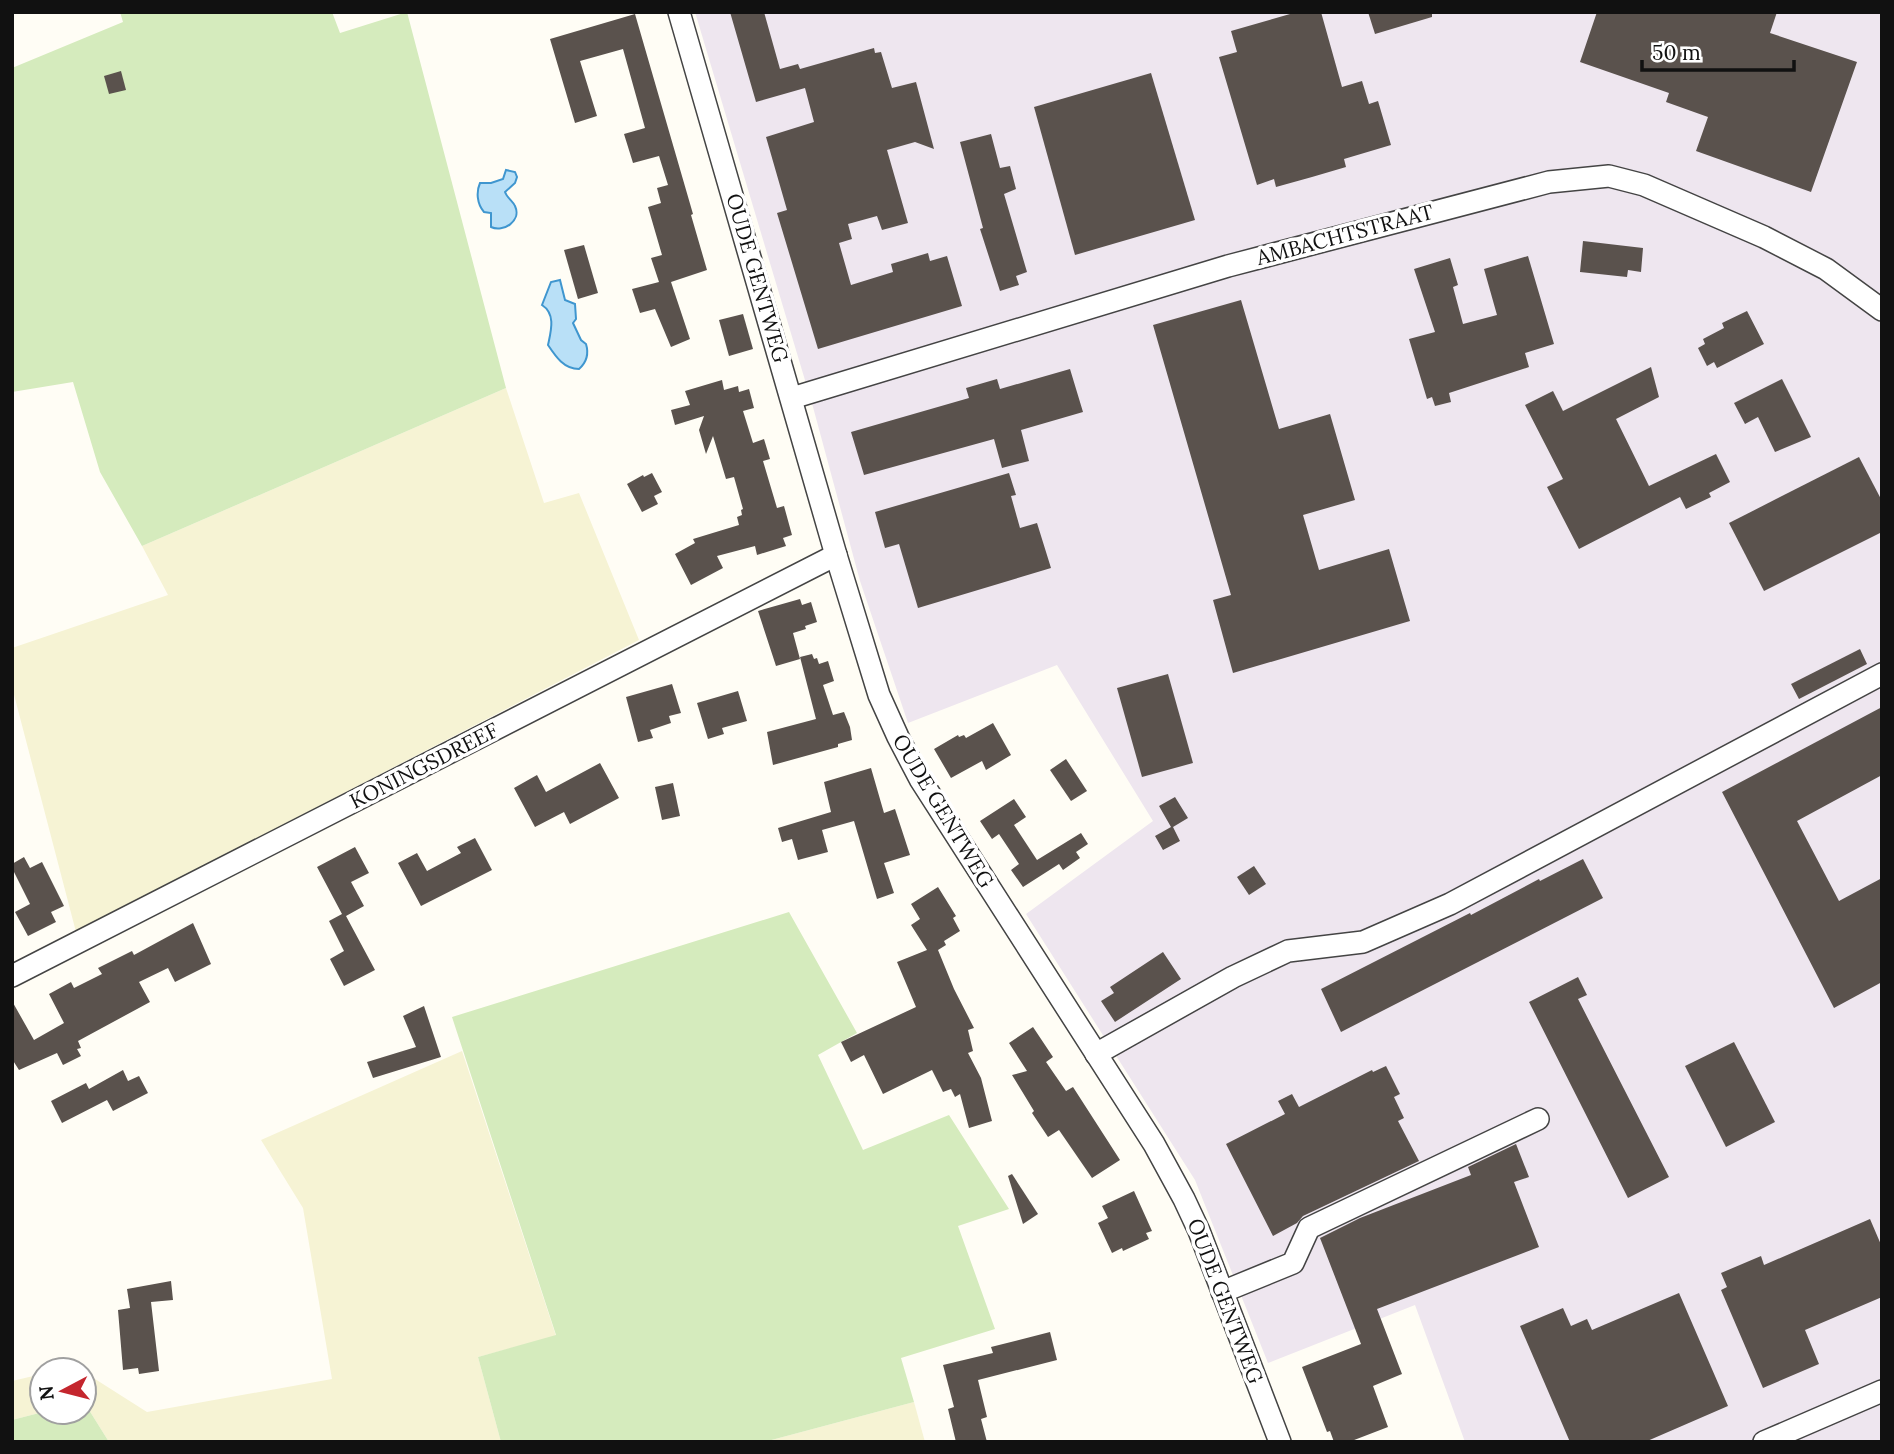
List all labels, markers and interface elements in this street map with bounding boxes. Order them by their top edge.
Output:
scale bar [1642,28,1794,72]
text: 50 m [1652,39,1701,66]
street label: OUDE GENTWEG [720,190,795,366]
street label: AMBACHTSTRAAT [1252,198,1436,271]
street label: KONINGSDREEF [345,716,503,815]
street label: OUDE GENTWEG [887,729,1000,893]
street label: OUDE GENTWEG [1182,1214,1269,1387]
north arrow [28,1356,98,1426]
text: N [33,1384,59,1402]

